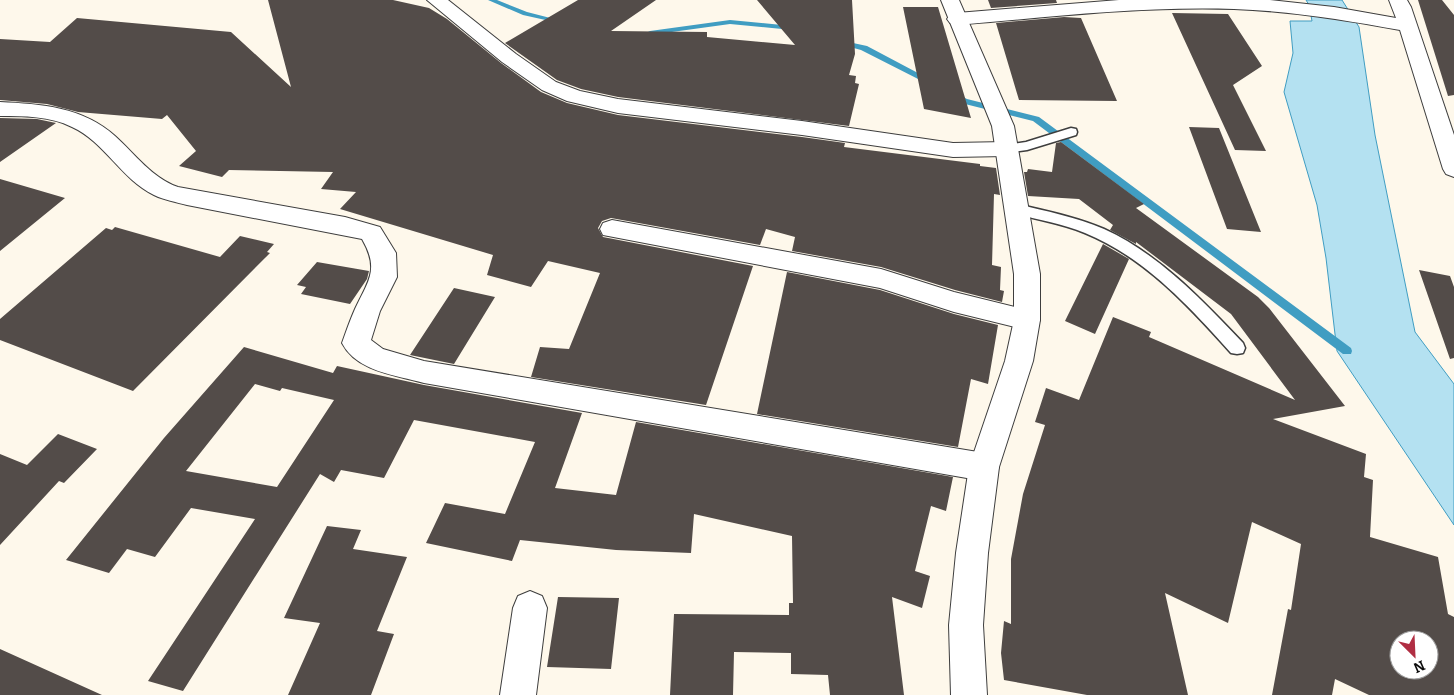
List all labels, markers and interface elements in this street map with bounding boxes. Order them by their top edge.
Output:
north arrow [1389,630,1439,680]
text: N [1411,656,1427,676]

